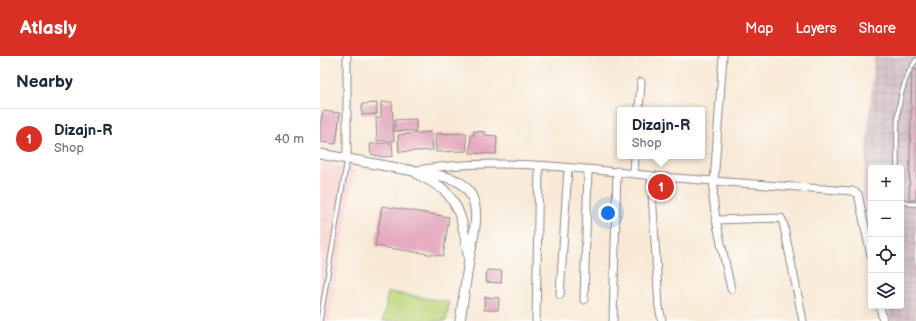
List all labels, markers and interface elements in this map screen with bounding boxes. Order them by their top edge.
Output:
text: Atlasly [20,17,77,40]
text: Map [745,20,773,37]
text: Layers [795,20,837,37]
text: Share [859,20,896,37]
text: Nearby [16,72,73,92]
popup [617,107,705,159]
text: Dizajn-R [632,116,690,135]
text: Dizajn-R [54,121,113,140]
text: 1 [26,131,32,147]
text: 40 m [274,131,304,147]
text: Shop [632,135,662,151]
text: Shop [54,140,84,156]
map controls [868,165,904,309]
button: + [868,165,904,201]
pin: 1 [648,172,674,202]
button: − [868,201,904,237]
your location [598,203,618,223]
button: locate [868,237,904,273]
button: layers [868,273,904,309]

